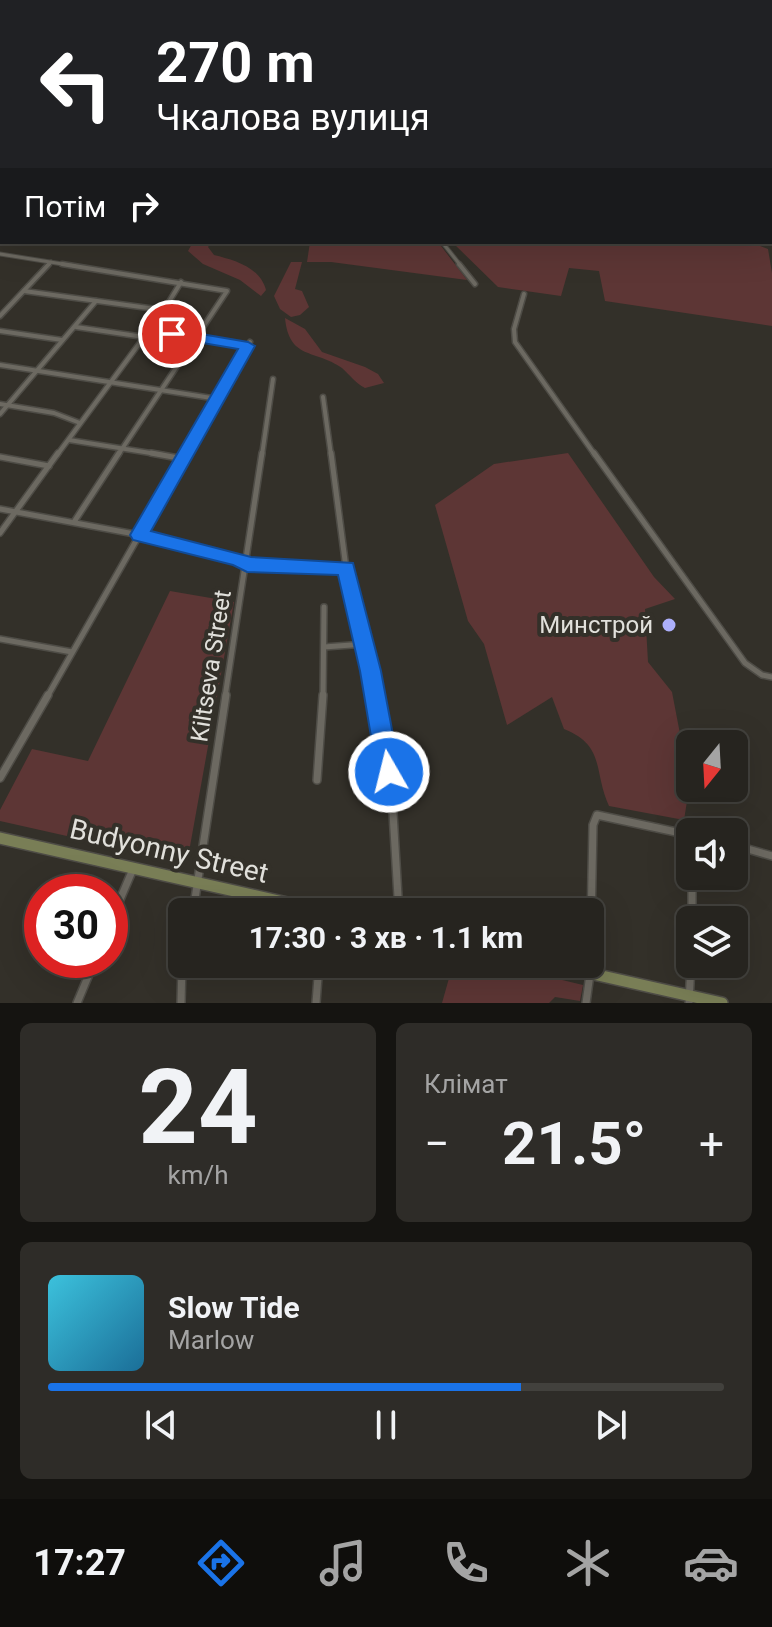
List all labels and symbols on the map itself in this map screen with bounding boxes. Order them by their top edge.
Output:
pin [138,300,206,368]
street label: Kiltseva Street [185,588,237,744]
place label: Минстрой [539,611,653,639]
marker: Минстрой [660,616,678,634]
position arrow [347,730,431,814]
north arrow [676,730,748,802]
street label: Budyonny Street [67,812,271,890]
speed limit sign: 30 [24,874,128,978]

